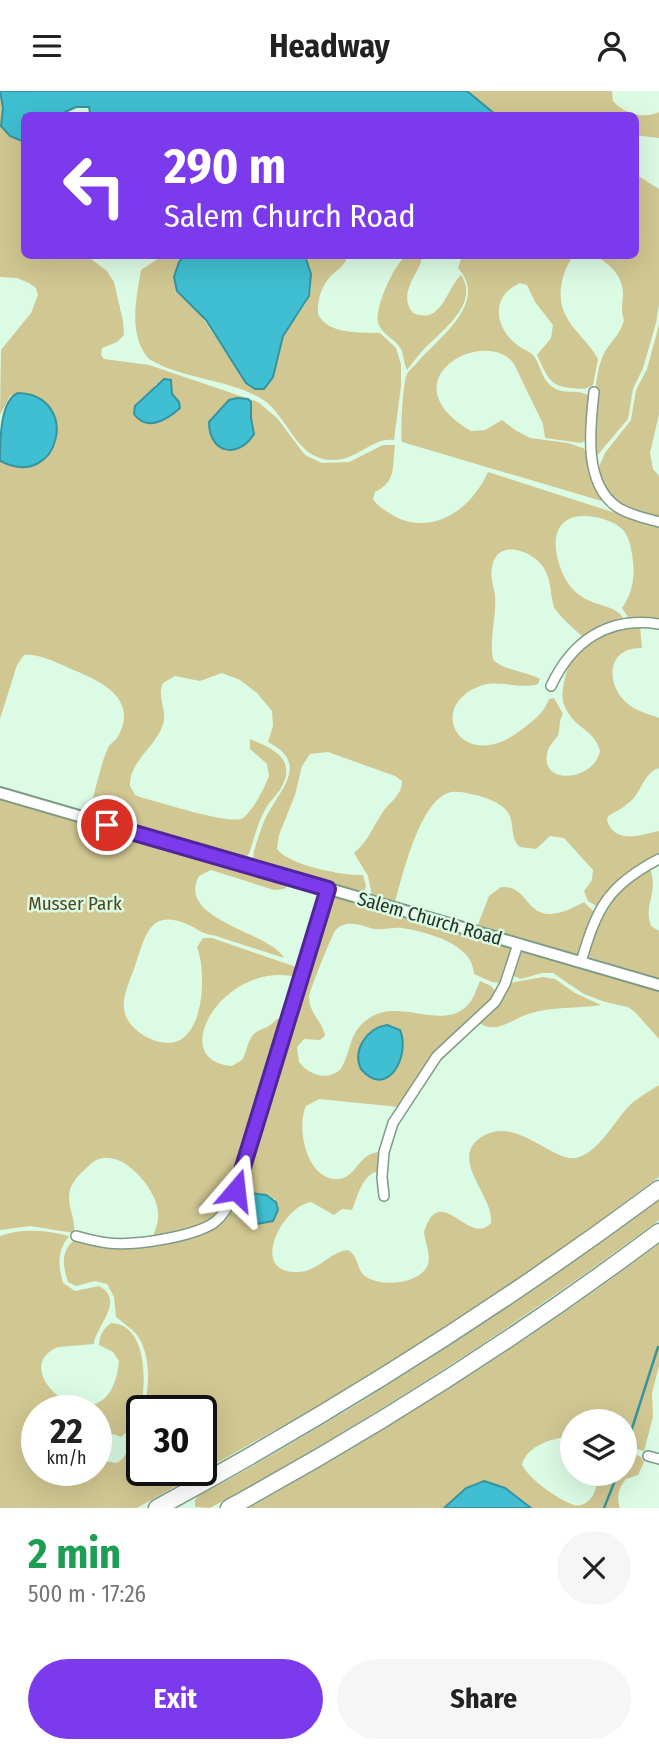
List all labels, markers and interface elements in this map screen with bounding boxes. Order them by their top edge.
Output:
icon: menu [28,27,66,65]
text: Headway [269,27,390,65]
icon: person [593,27,631,65]
text: 290 m [164,137,286,196]
icon: left [49,140,140,231]
text: Salem Church Road [164,197,416,235]
pin [77,795,137,855]
icon: arrive [88,806,126,844]
street label: Salem Church Road [355,887,505,950]
park label: Musser Park [28,892,122,915]
position arrow [199,1153,273,1227]
speed limit sign: 30 [126,1395,217,1486]
map controls [560,1409,637,1486]
button: layers [560,1409,637,1486]
text: 22 [50,1410,83,1452]
text: km/h [46,1447,87,1469]
text: 2 min [28,1529,121,1579]
button: close [557,1531,631,1605]
text: 500 m · 17:26 [28,1580,146,1608]
button: Exit [28,1659,323,1739]
button: Share [337,1659,631,1739]

